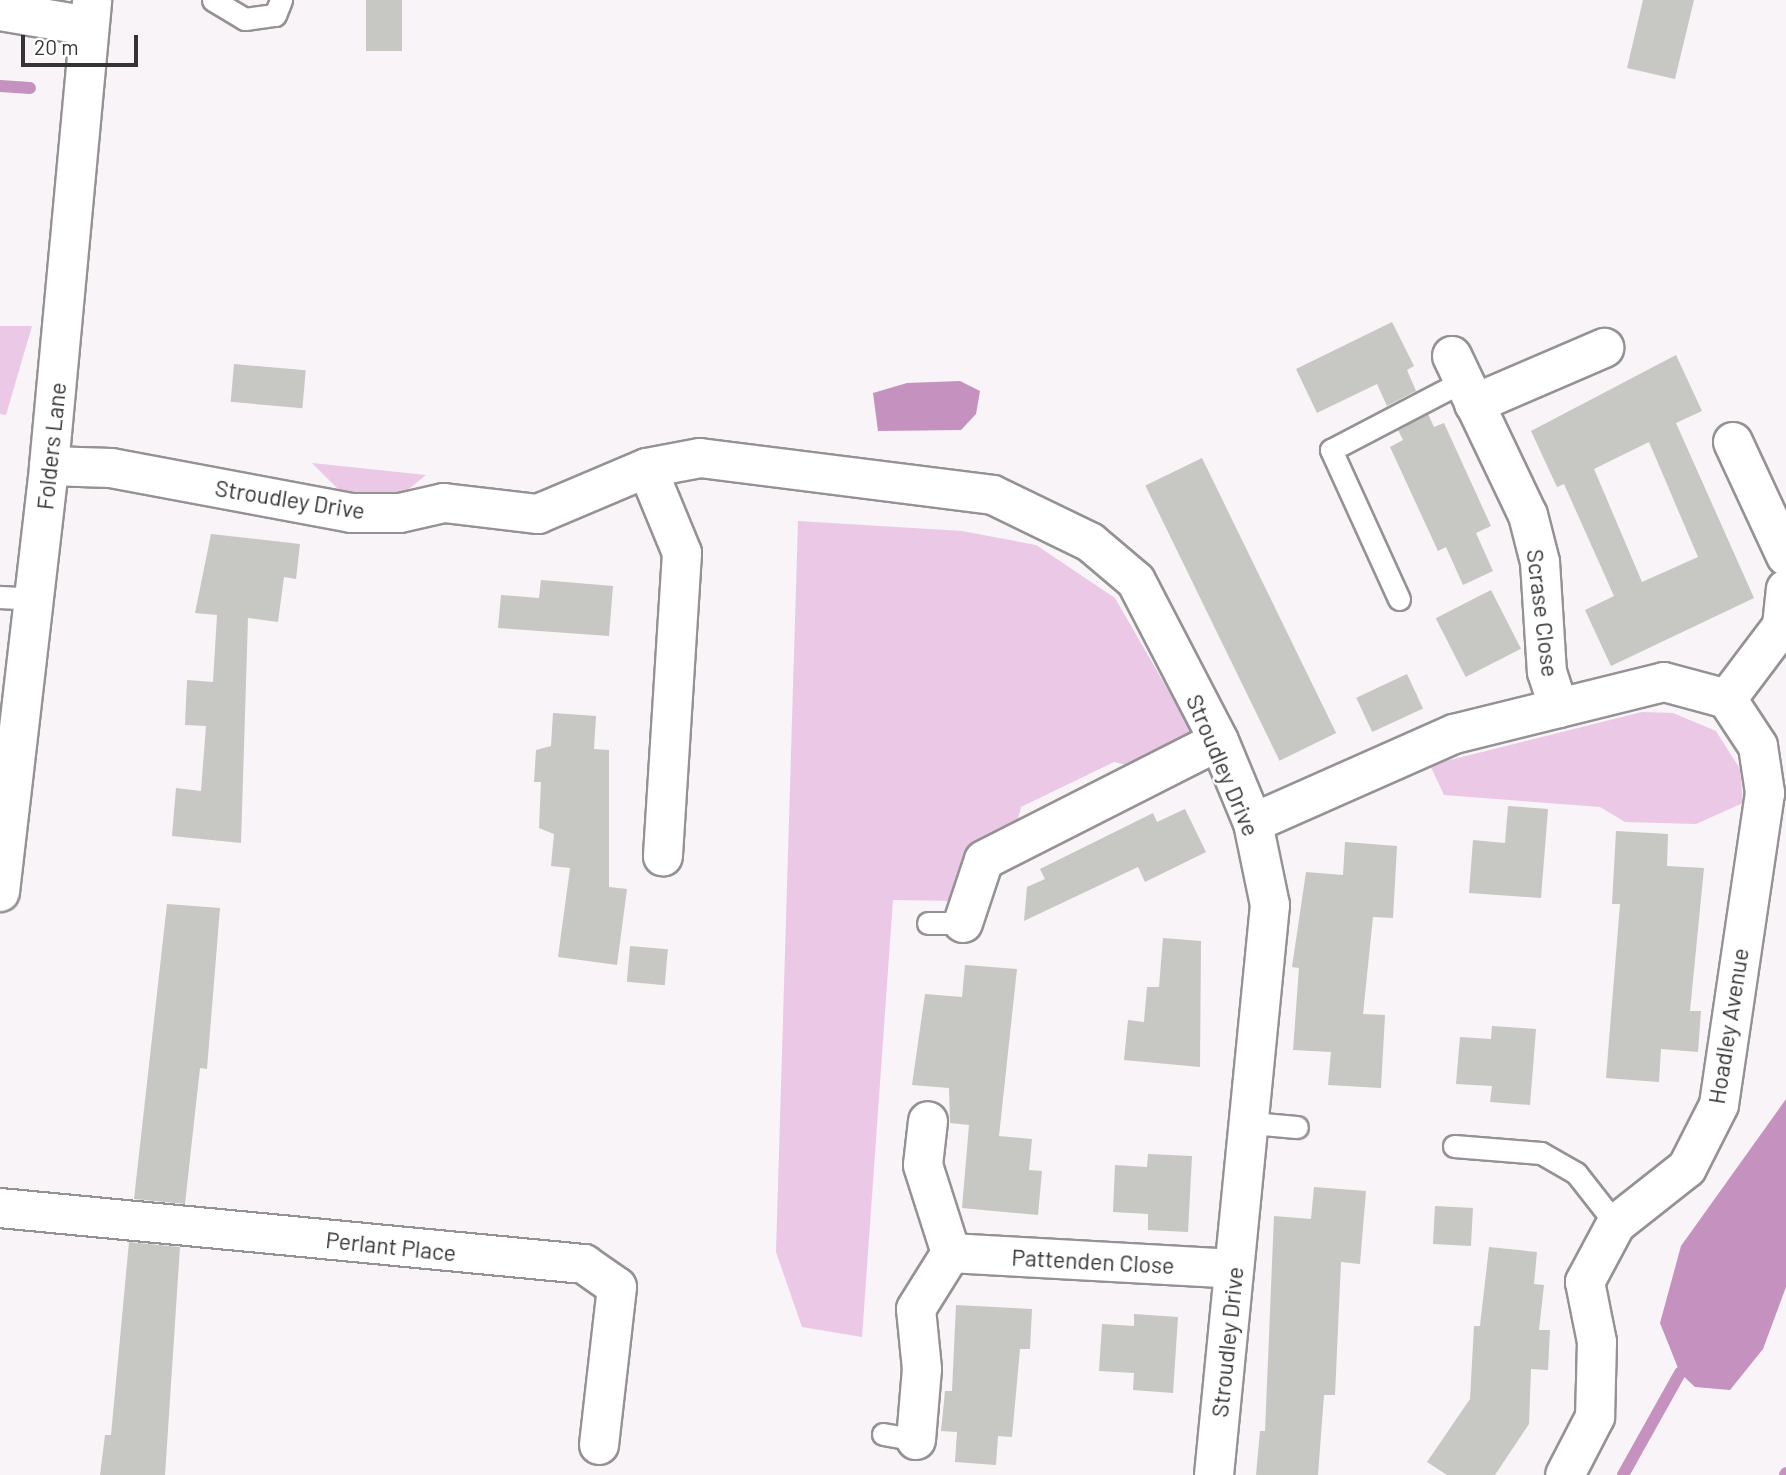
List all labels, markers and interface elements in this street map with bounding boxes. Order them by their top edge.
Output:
scale bar [24,21,142,65]
text: 20 m [34,34,79,59]
street label: Folders Lane [31,381,71,511]
street label: Stroudley Drive [213,474,367,524]
street label: Scrase Close [1521,548,1565,678]
street label: Stroudley Drive [1181,690,1265,840]
street label: Hoadley Avenue [1702,946,1754,1106]
street label: Perlant Place [324,1225,458,1267]
street label: Pattenden Close [1011,1243,1175,1279]
street label: Stroudley Drive [1205,1265,1249,1419]

